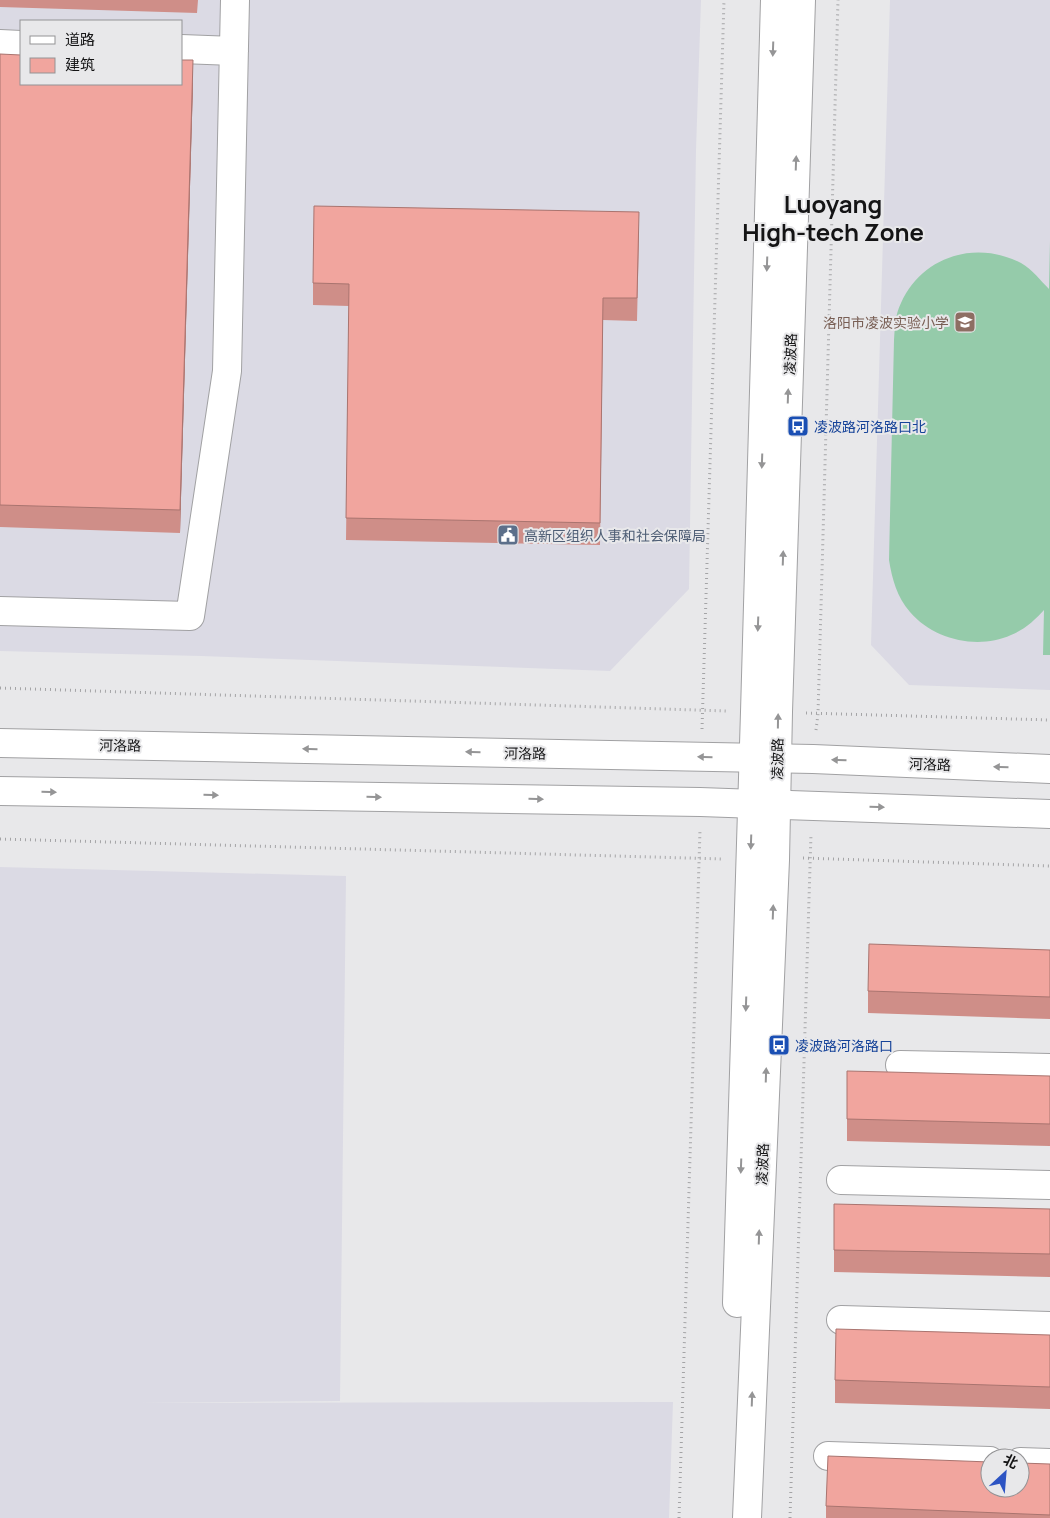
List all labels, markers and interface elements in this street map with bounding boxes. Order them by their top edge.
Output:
legend [20,20,182,85]
text: 道路 [65,29,95,50]
one-way arrow [769,41,777,57]
text: 建筑 [65,54,95,75]
one-way arrow [792,155,800,171]
district label: Luoyang High-tech Zone [742,187,924,248]
one-way arrow [763,256,771,272]
school or university icon: 洛阳市凌波实验小学 [953,310,977,334]
place label: 洛阳市凌波实验小学 [823,313,949,332]
street label: 凌波路 [780,333,800,375]
one-way arrow [785,388,793,404]
bus stop icon: 凌波路河洛路口北 [786,414,810,438]
place label: 凌波路河洛路口北 [814,417,926,436]
one-way arrow [758,453,766,469]
public building icon: 高新区组织人事和社会保障局 [496,523,520,547]
place label: 高新区组织人事和社会保障局 [524,526,706,545]
one-way arrow [779,550,787,566]
one-way arrow [754,616,762,632]
one-way arrow [774,712,782,728]
street label: 河洛路 [99,735,141,755]
street label: 凌波路 [767,738,787,780]
street label: 河洛路 [504,743,546,763]
one-way arrow [302,745,318,753]
one-way arrow [465,748,481,756]
one-way arrow [697,753,713,761]
street label: 河洛路 [909,754,951,774]
one-way arrow [831,756,847,764]
one-way arrow [993,762,1009,770]
one-way arrow [41,788,57,796]
one-way arrow [203,791,219,799]
one-way arrow [366,793,382,801]
one-way arrow [528,796,544,804]
one-way arrow [869,803,885,811]
one-way arrow [747,834,755,850]
one-way arrow [769,904,777,920]
one-way arrow [742,996,750,1012]
bus stop icon: 凌波路河洛路口 [767,1033,791,1057]
place label: 凌波路河洛路口 [795,1036,893,1055]
one-way arrow [762,1066,770,1082]
street label: 凌波路 [752,1143,772,1185]
one-way arrow [737,1159,745,1175]
one-way arrow [755,1229,763,1245]
one-way arrow [748,1391,756,1407]
north arrow [980,1448,1030,1498]
text: 北 [1000,1449,1021,1472]

